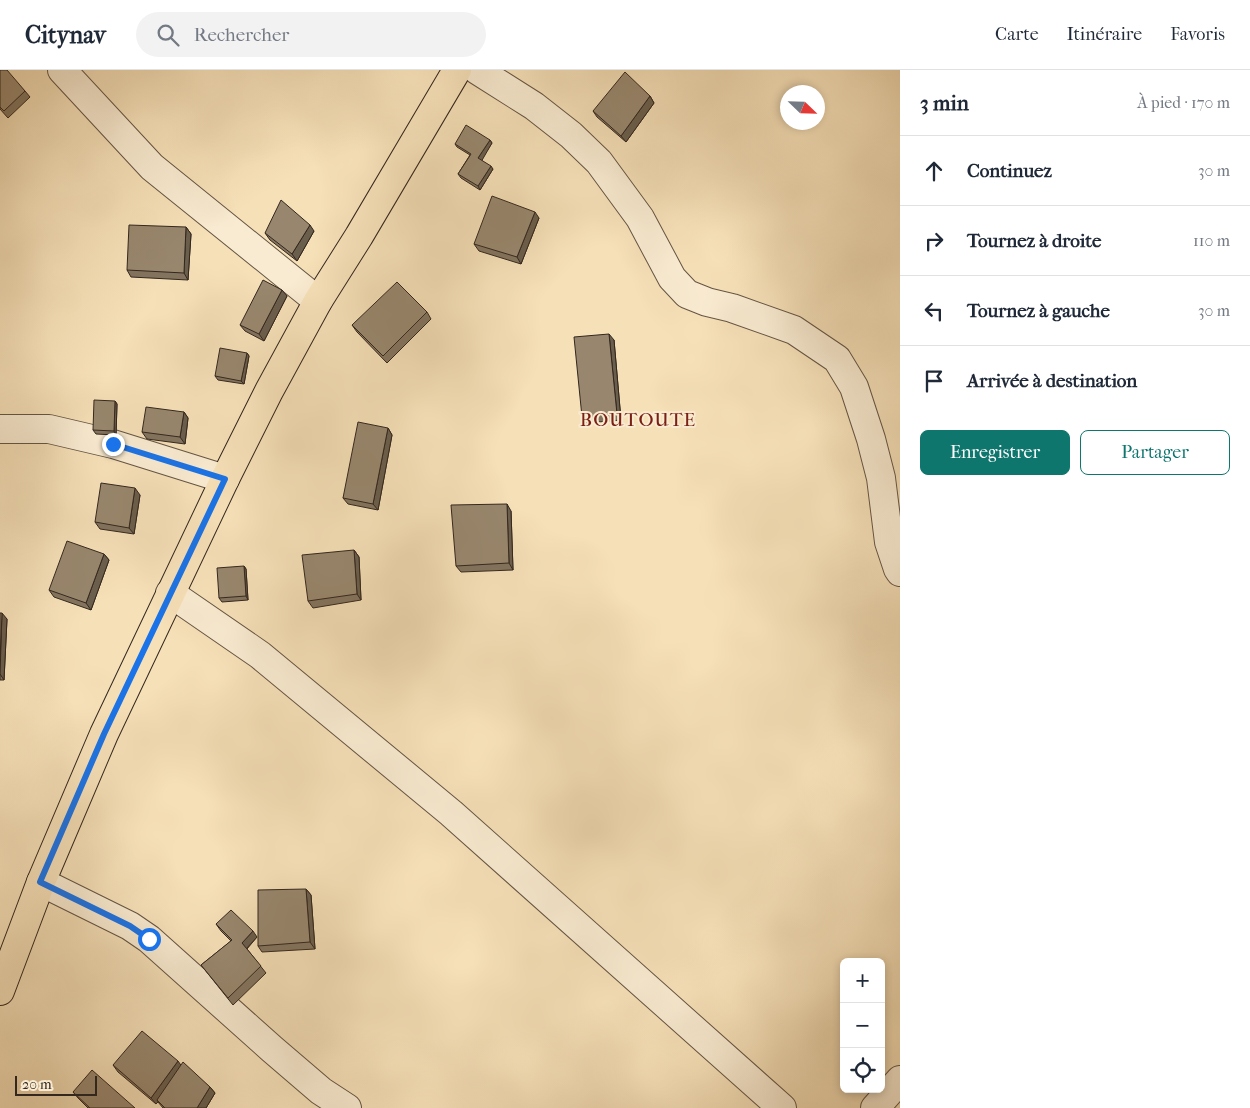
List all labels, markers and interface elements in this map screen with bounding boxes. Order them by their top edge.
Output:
search box [136,12,486,57]
text: Citynav [25,21,106,49]
icon: search [154,21,182,49]
text: Rechercher [194,24,289,46]
text: Carte [995,24,1039,45]
text: Itinéraire [1067,24,1142,45]
text: Favoris [1170,24,1225,45]
north arrow [780,85,825,130]
text: 3 min [920,91,969,115]
text: À pied · 170 m [1137,93,1230,112]
icon: ahead [920,157,948,185]
text: Continuez [967,160,1052,182]
text: 30 m [1198,161,1230,180]
icon: right [920,227,948,255]
text: Tournez à droite [967,230,1101,252]
text: 110 m [1193,231,1230,250]
icon: left [920,297,948,325]
text: Tournez à gauche [967,300,1110,322]
text: 30 m [1198,301,1230,320]
icon: arrive [920,367,948,395]
text: Arrivée à destination [967,370,1137,392]
district label: BOUTOUTE [580,409,696,431]
button: Enregistrer [920,430,1070,475]
button: Partager [1080,430,1230,475]
route end [102,433,125,456]
route start [138,928,161,951]
map controls [840,958,885,1093]
button: + [840,958,885,1003]
button: − [840,1003,885,1048]
button: locate [840,1048,885,1093]
scale bar [15,1073,98,1096]
text: 20 m [22,1076,52,1093]

